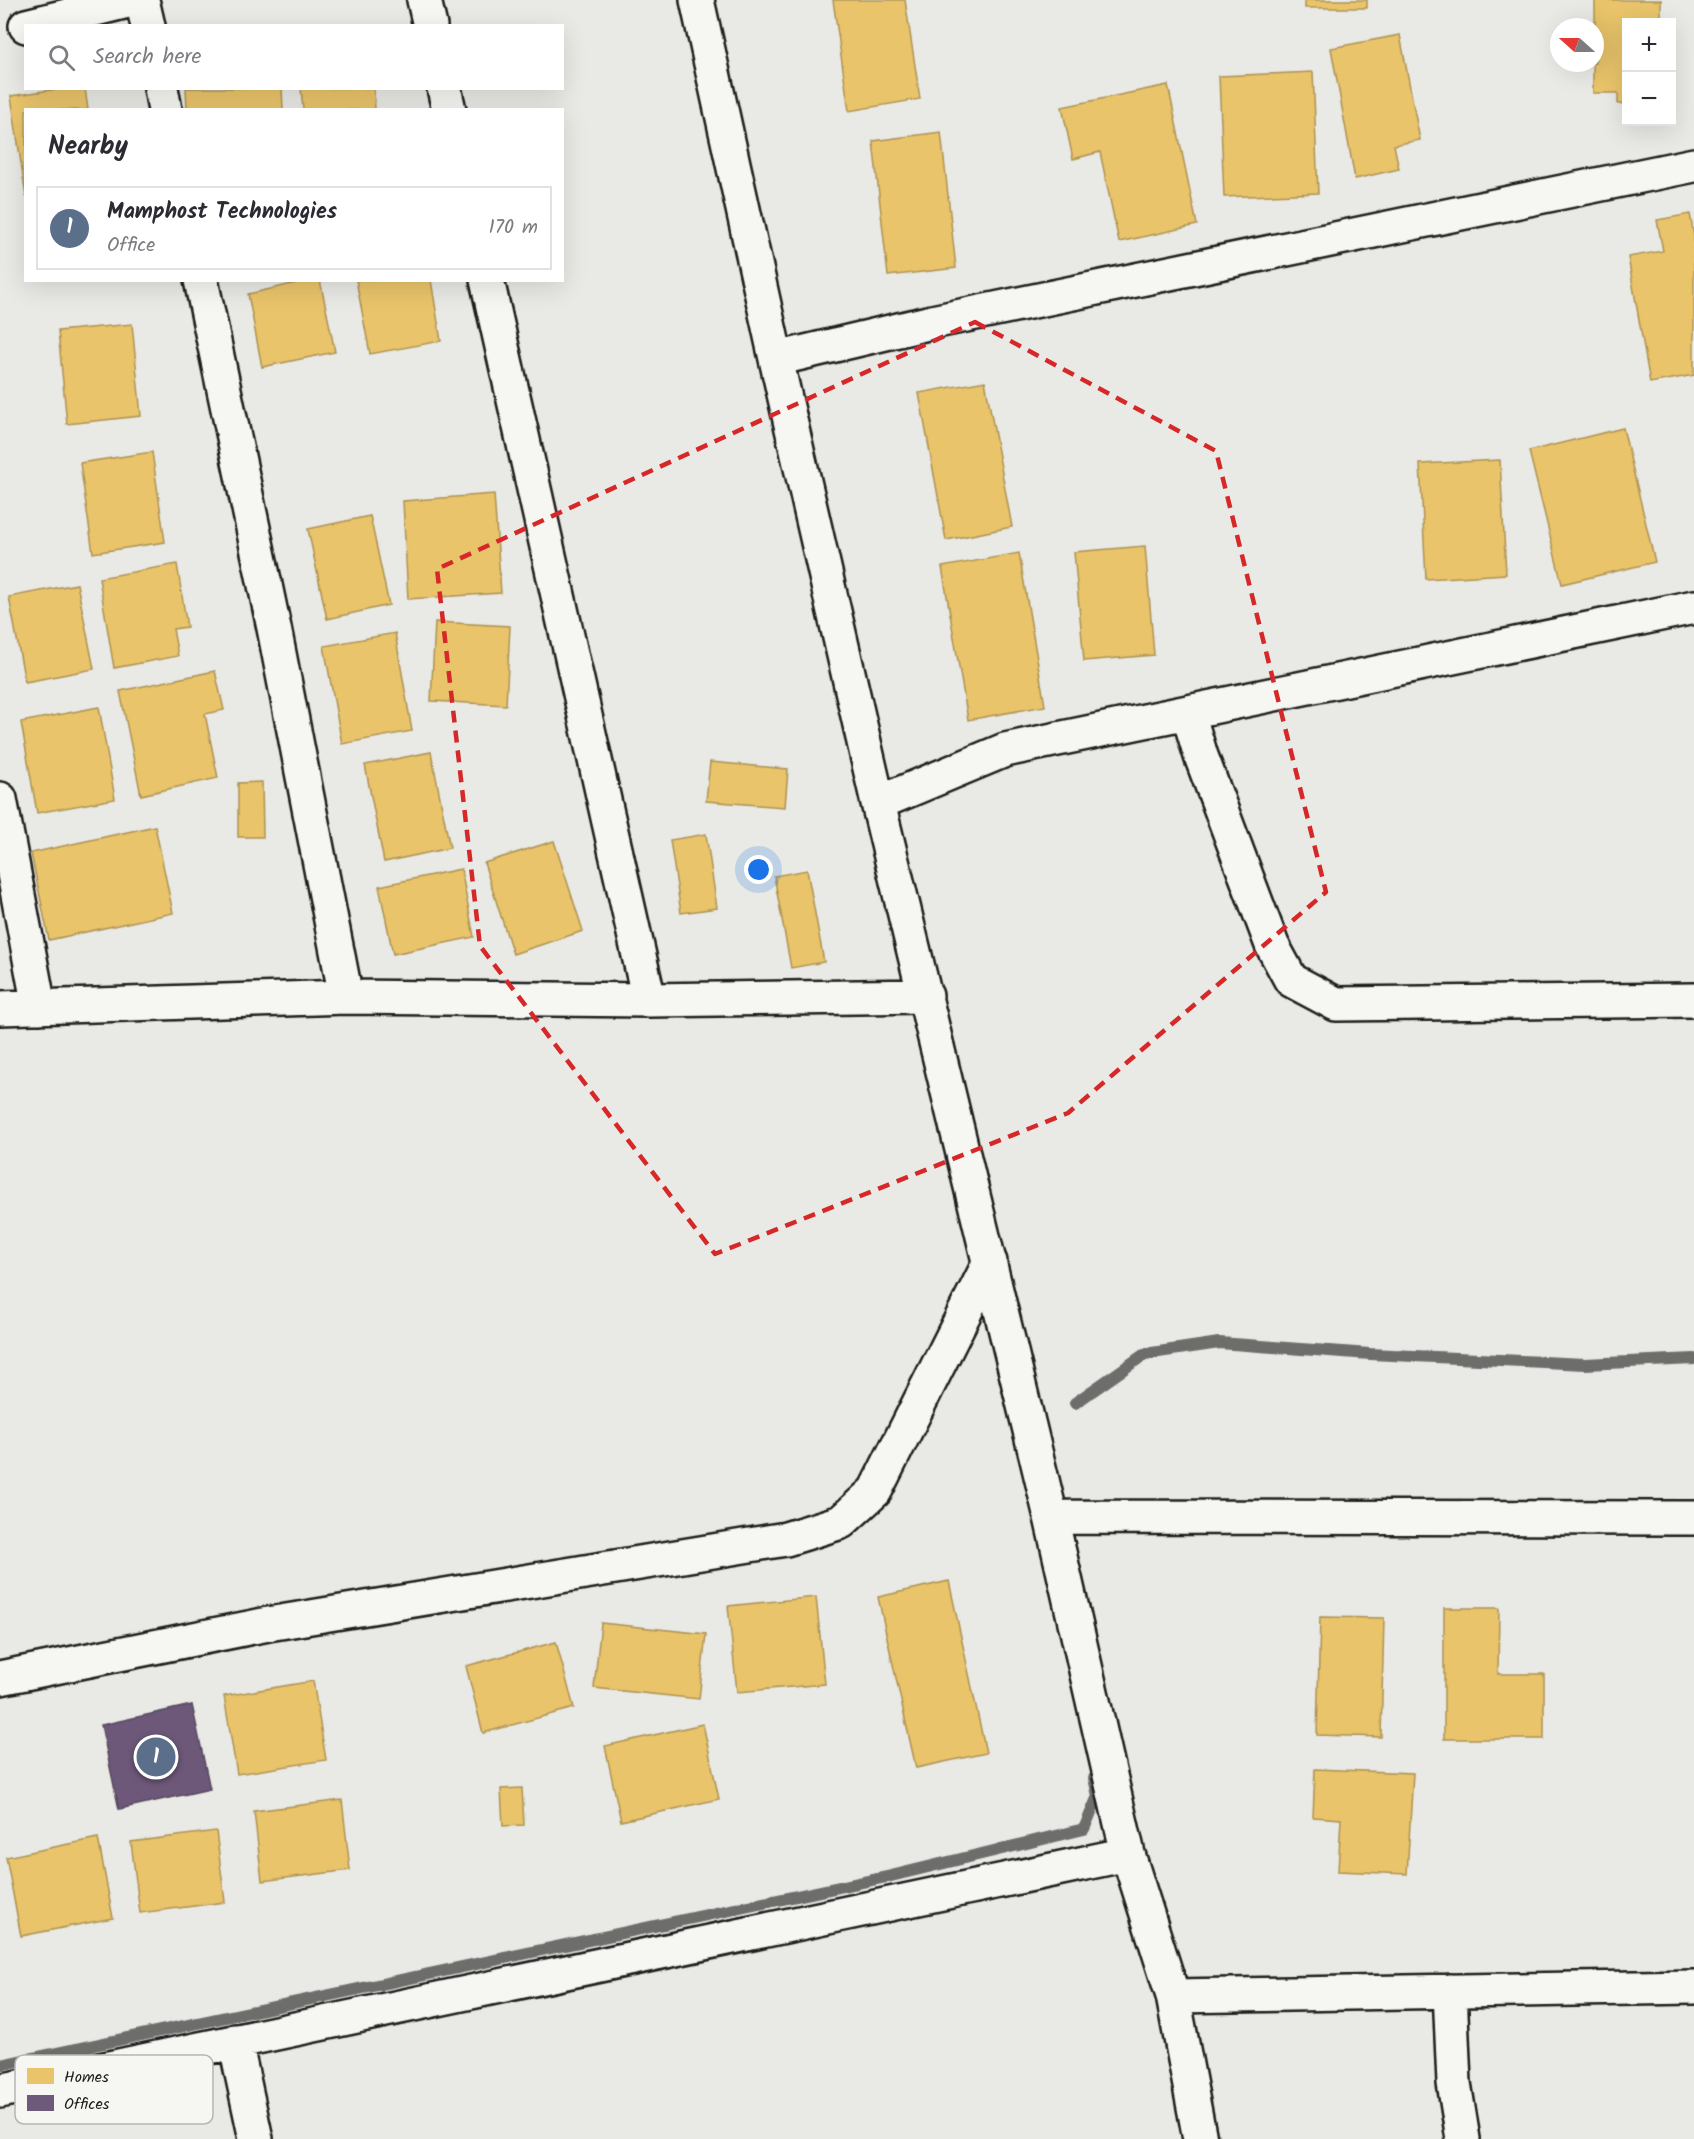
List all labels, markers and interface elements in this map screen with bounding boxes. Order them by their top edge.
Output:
north arrow [1550,18,1604,72]
map controls [1622,18,1676,126]
button: + [1622,18,1676,72]
search box [24,24,564,90]
text: Search here [93,40,201,75]
icon: search [45,41,78,74]
button: − [1622,72,1676,126]
text: Nearby [48,126,128,168]
text: Mamphost Technologies [107,195,337,230]
text: 1 [66,212,73,244]
text: 170 m [489,212,538,244]
text: Office [107,230,155,262]
your location [744,855,773,884]
pin: 1 [136,1734,176,1780]
legend [15,2055,213,2124]
text: Homes [64,2065,109,2090]
text: Offices [64,2092,110,2117]

